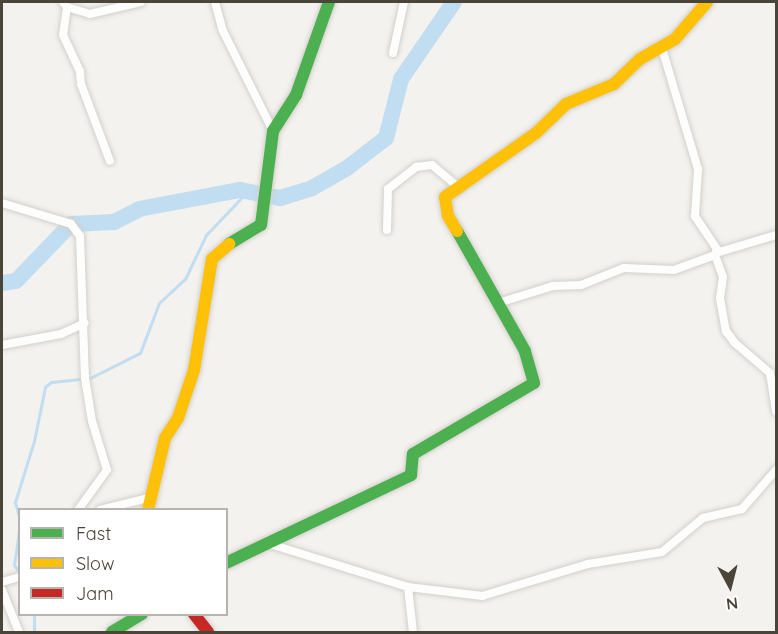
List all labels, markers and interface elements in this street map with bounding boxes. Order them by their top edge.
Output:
legend [18,508,228,616]
text: Fast [76,522,111,545]
text: Slow [76,552,114,575]
north arrow [700,556,760,616]
text: Jam [76,582,114,605]
text: N [725,593,739,615]

